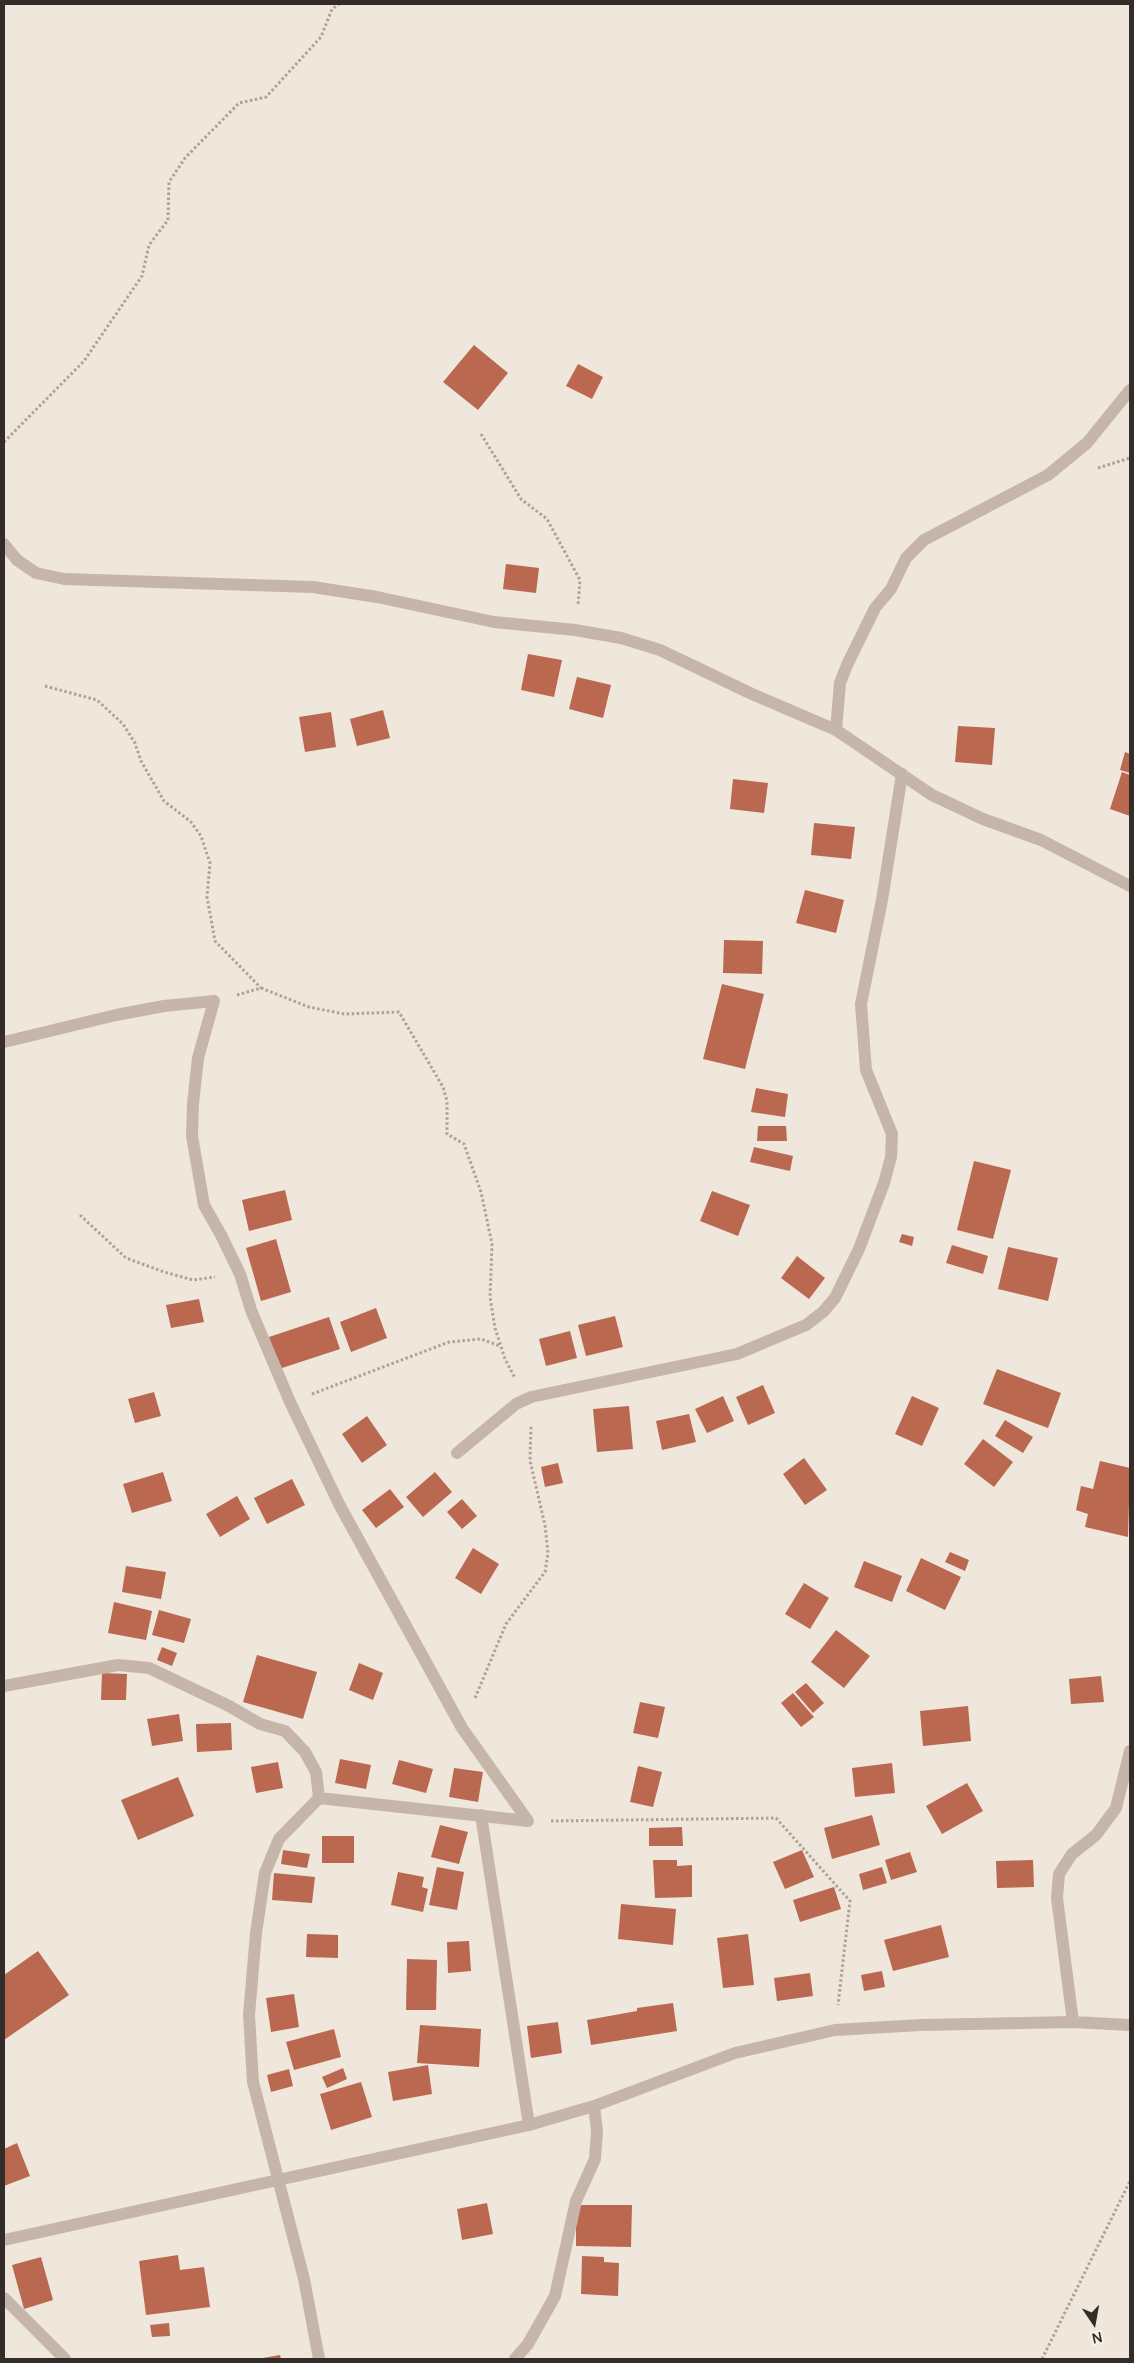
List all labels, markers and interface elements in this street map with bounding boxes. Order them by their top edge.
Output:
north arrow [1069,2298,1119,2348]
text: N [1090,2328,1104,2348]

